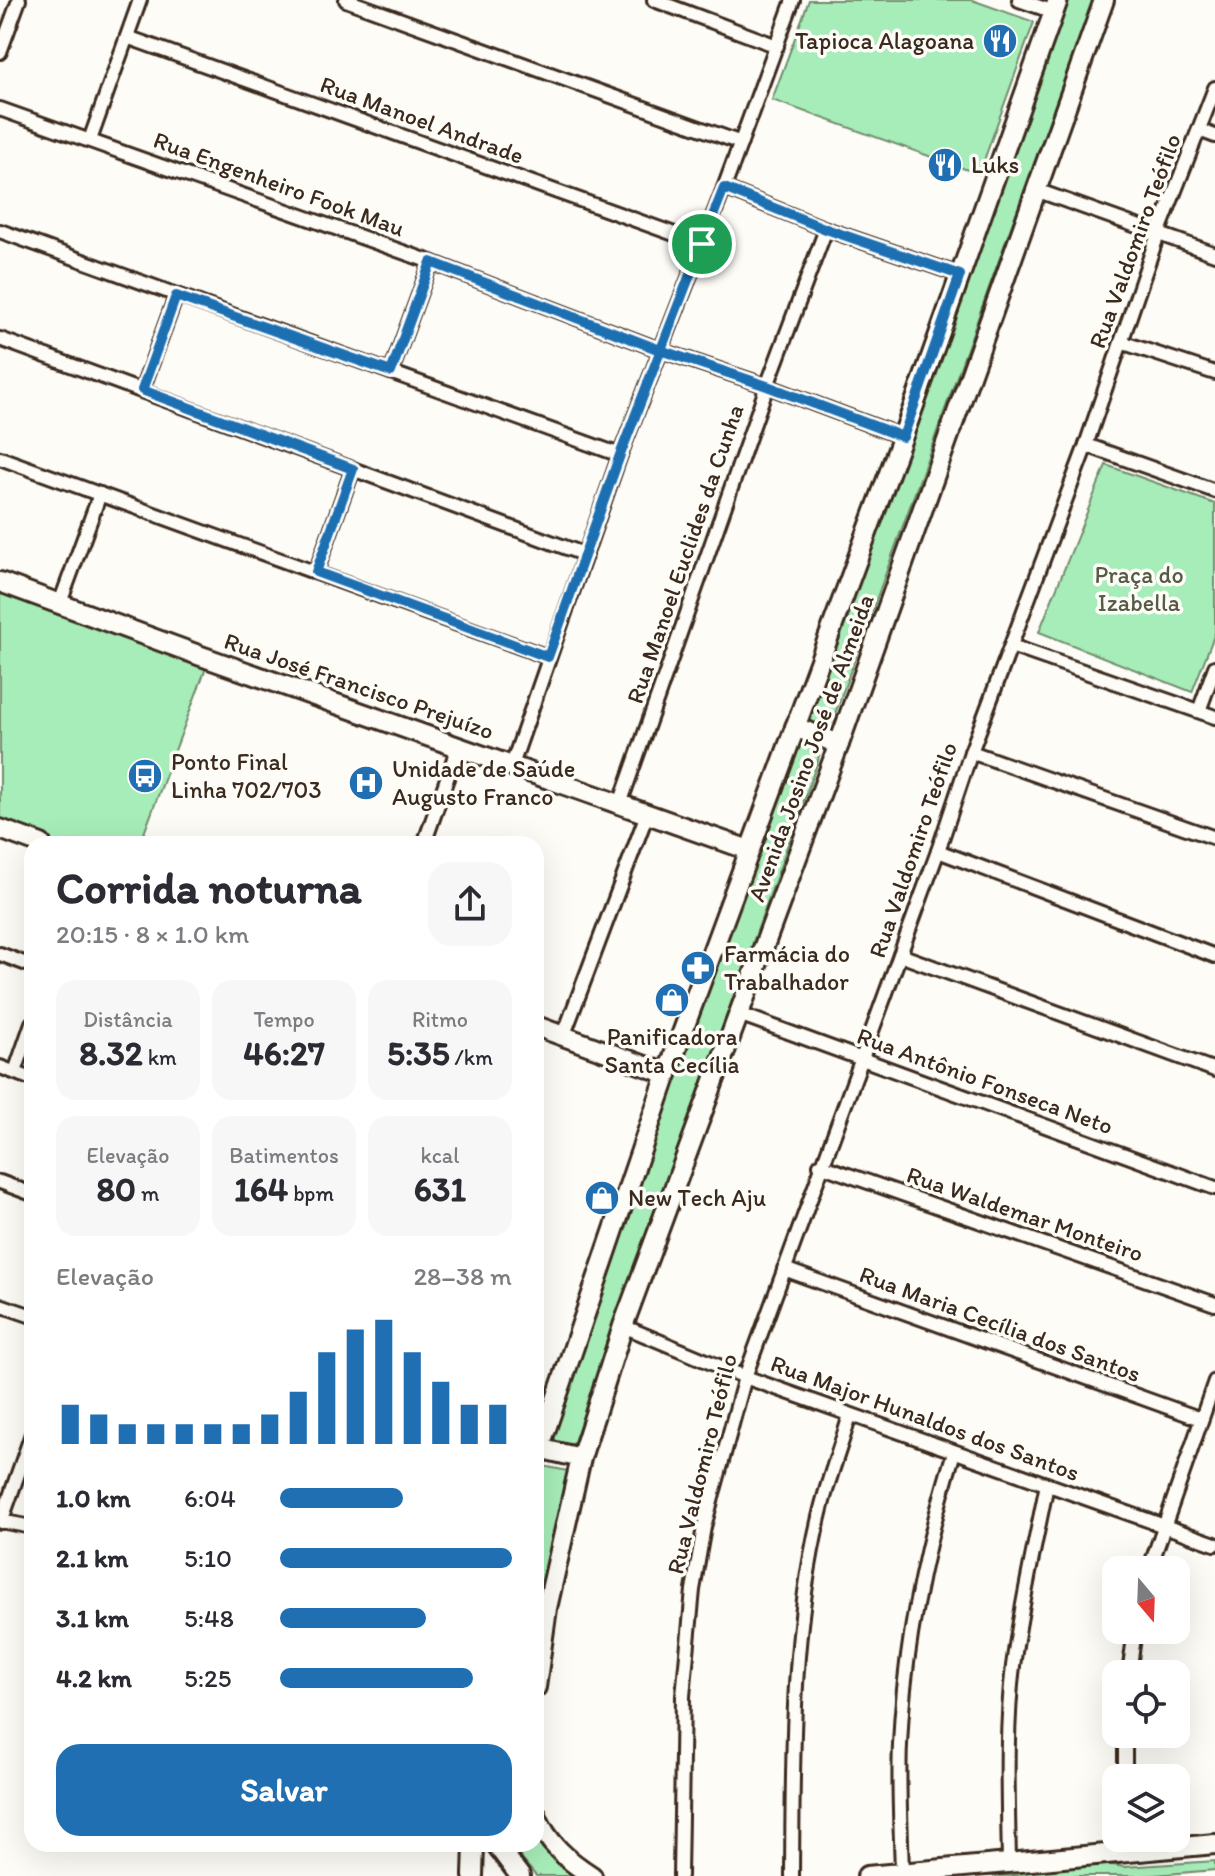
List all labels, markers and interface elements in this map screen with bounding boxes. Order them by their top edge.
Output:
restaurant icon: Tapioca Alagoana [981,22,1019,60]
place label: Tapioca Alagoana [795,26,974,55]
street label: Rua Manoel Andrade [317,69,528,170]
street label: Rua Engenheiro Fook Mau [150,125,409,242]
street label: Rua Valdomiro Teófilo [1082,130,1187,352]
restaurant icon: Luks [926,146,964,184]
place label: Luks [971,150,1019,179]
pin [668,210,736,278]
icon: arrive [680,222,724,266]
street label: Rua Manoel Euclides da Cunha [620,400,749,707]
park label: Praça do Izabella [1094,560,1184,617]
street label: Avenida Josino José de Almeida [741,590,880,905]
street label: Rua José Francisco Prejuízo [221,626,498,745]
street label: Rua Valdomiro Teófilo [862,738,963,961]
place label: Ponto Final Linha 702/703 [171,747,321,804]
place label: Unidade de Saúde Augusto Franco [392,754,575,811]
bus stop icon: Ponto Final Linha 702/703 [126,757,164,795]
hospital icon: Unidade de Saúde Augusto Franco [347,764,385,802]
text: Corrida noturna [56,861,362,914]
button: share [428,862,512,946]
text: 20:15 · 8 × 1.0 km [56,918,249,950]
place label: Farmácia do Trabalhador [724,939,850,996]
pharmacy icon: Farmácia do Trabalhador [679,949,717,987]
shop icon: Panificadora Santa Cecília [653,981,691,1019]
text: Distância [83,1006,173,1033]
text: Tempo [253,1006,315,1033]
text: Ritmo [412,1006,468,1033]
street label: Rua Antônio Fonseca Neto [853,1021,1117,1140]
place label: Panificadora Santa Cecília [605,1022,740,1079]
text: 8.32 [79,1033,143,1074]
text: 46:27 [243,1033,325,1074]
text: 5:35 [387,1033,450,1074]
text: km [143,1044,177,1071]
text: /km [450,1044,493,1071]
text: Elevação [87,1142,169,1169]
text: Batimentos [229,1142,339,1169]
text: kcal [420,1142,460,1169]
street label: Rua Waldemar Monteiro [903,1159,1147,1268]
text: 80 [96,1169,136,1210]
text: 164 [234,1169,288,1210]
text: 631 [414,1169,466,1210]
shop icon: New Tech Aju [583,1179,621,1217]
text: m [136,1180,160,1207]
text: bpm [288,1180,334,1207]
place label: New Tech Aju [628,1183,766,1212]
street label: Rua Maria Cecília dos Santos [856,1259,1145,1388]
text: Elevação [56,1260,154,1292]
text: 28–38 m [413,1260,512,1292]
street label: Rua Major Hunaldos dos Santos [767,1348,1084,1487]
street label: Rua Valdomiro Teófilo [660,1351,743,1577]
text: 1.0 km [56,1482,131,1514]
text: 6:04 [184,1482,236,1514]
text: 2.1 km [56,1542,128,1574]
text: 5:10 [184,1542,232,1574]
north arrow [1102,1556,1190,1644]
map controls [1102,1556,1190,1852]
text: 3.1 km [56,1602,129,1634]
text: 5:48 [184,1602,234,1634]
button: locate [1102,1660,1190,1748]
text: 4.2 km [56,1662,132,1694]
text: 5:25 [184,1662,231,1694]
button: Salvar [56,1744,512,1836]
button: layers [1102,1764,1190,1852]

